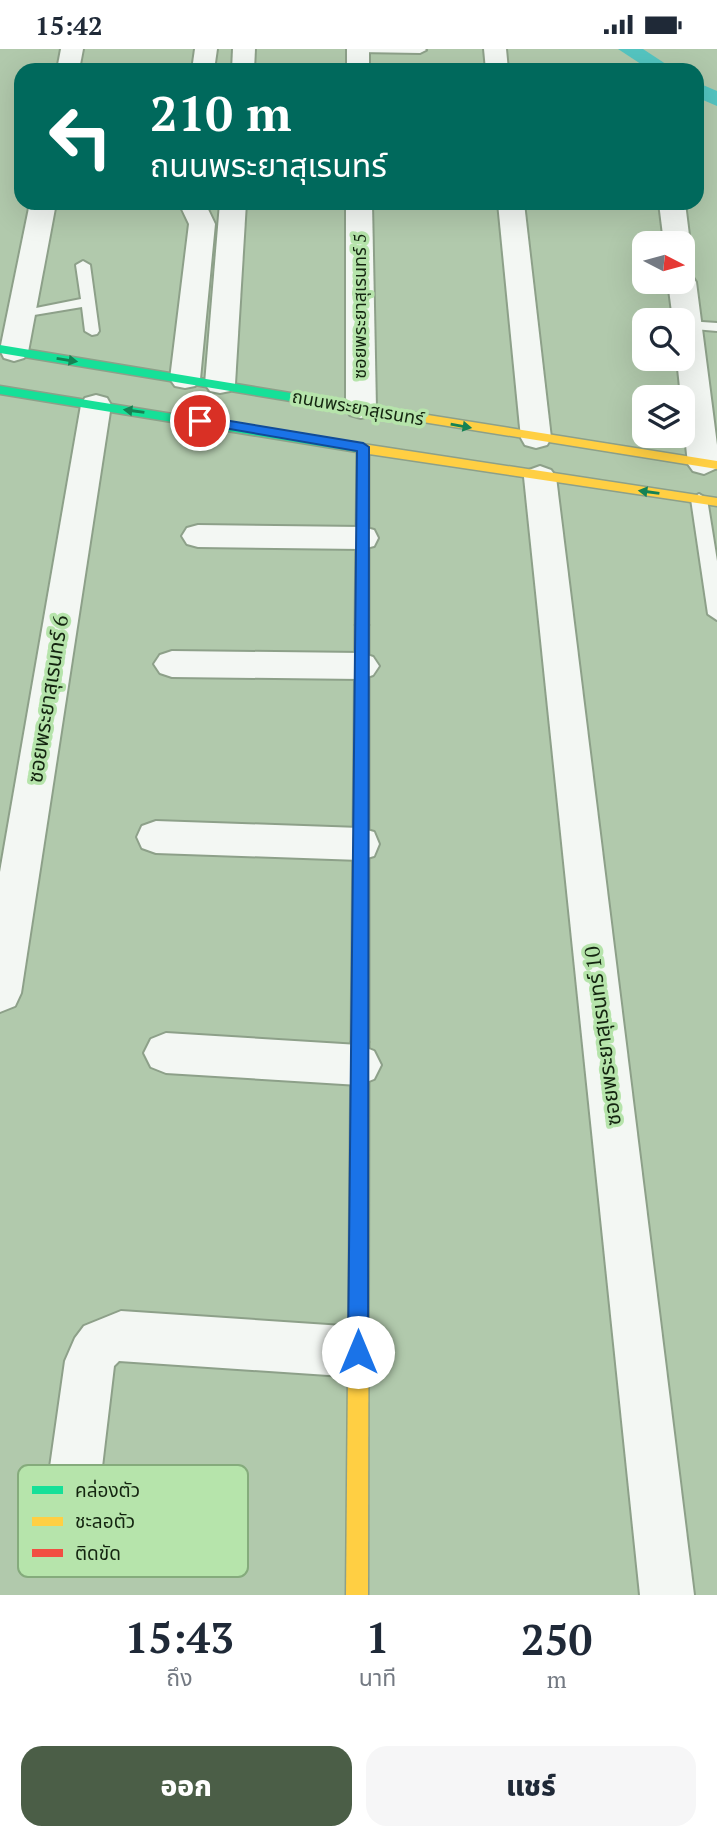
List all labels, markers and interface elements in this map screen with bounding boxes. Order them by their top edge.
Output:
text: 15:42 [35,8,103,42]
text: 210 m [150,80,292,145]
icon: left [35,91,126,182]
text: ถนนพระยาสุเรนทร์ [150,144,387,186]
north arrow [632,231,695,294]
map controls [632,231,695,448]
street label: ซอยพระยาสุเรนทร์ 5 [347,233,371,379]
button: search [632,308,695,371]
one-way arrow [57,355,79,366]
street label: ถนนพระยาสุเรนทร์ [290,384,427,431]
button: layers [632,385,695,448]
pin [170,391,230,451]
icon: arrive [181,402,219,440]
one-way arrow [123,405,145,416]
one-way arrow [450,421,472,432]
one-way arrow [638,487,660,498]
street label: ซอยพระยาสุเรนทร์ 6 [20,613,74,785]
street label: ซอยพระยาสุเรนทร์ 10 [577,945,627,1128]
position arrow [321,1315,395,1389]
legend [18,1465,248,1577]
text: คล่องตัว [75,1477,140,1502]
text: ชะลอตัว [75,1508,135,1533]
text: ติดขัด [75,1540,121,1565]
text: 15:43 [125,1609,234,1665]
text: 1 [366,1609,389,1665]
text: 250 [521,1611,592,1667]
text: ถึง [166,1662,193,1693]
text: นาที [359,1662,396,1693]
text: m [547,1664,567,1695]
button: ออก [21,1746,352,1826]
button: แชร์ [366,1746,696,1826]

